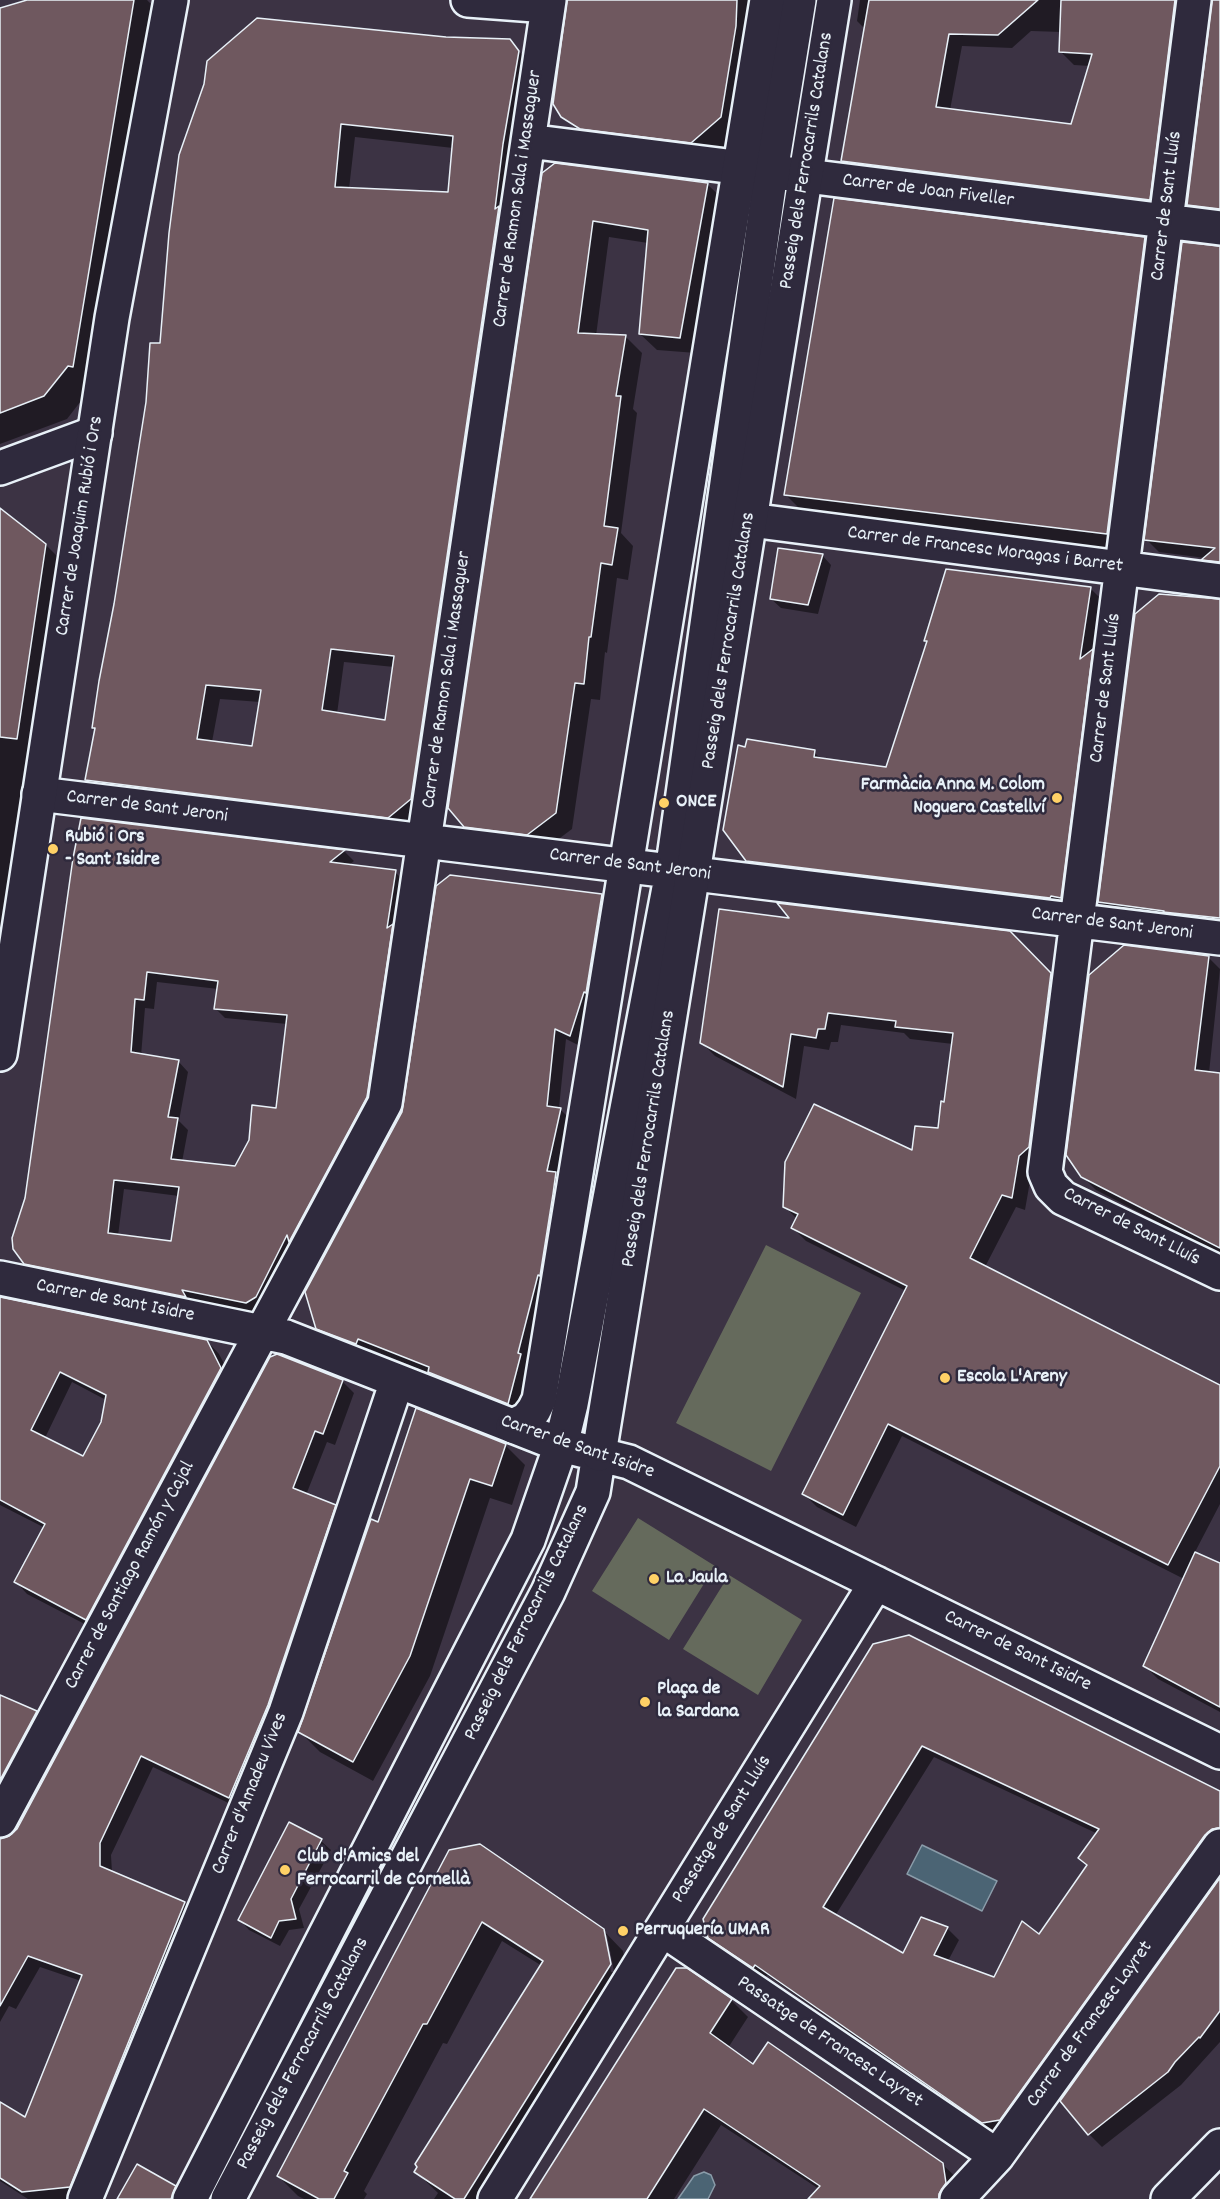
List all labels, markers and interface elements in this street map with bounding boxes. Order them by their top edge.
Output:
street label: Passeig dels Ferrocarrils Catalans [776,31,840,291]
street label: Carrer de Ramon Sala i Massaguer [489,69,549,329]
street label: Carrer de Sant Lluís [1147,130,1189,282]
street label: Carrer de Joan Fiveller [841,170,1015,214]
street label: Carrer de Joaquim Rubió i Ors [52,414,110,638]
street label: Passeig dels Ferrocarrils Catalans [698,511,762,771]
street label: Carrer de Francesc Moragas i Barret [846,522,1124,580]
street label: Carrer de Ramon Sala i Massaguer [418,550,478,810]
street label: Carrer de Sant Lluís [1086,612,1128,764]
place label: Farmàcia Anna M. Colom Noguera Castellví [861,774,1045,821]
street label: Carrer de Sant Jeroni [65,786,229,830]
place label: ONCE [676,791,716,815]
marker: Farmàcia Anna M. Colom Noguera Castellví [1050,791,1064,805]
marker: ONCE [657,796,671,810]
place label: Rubió i Ors - Sant Isidre [65,826,160,873]
marker: Rubió i Ors - Sant Isidre [46,842,60,856]
street label: Carrer de Sant Jeroni [548,844,712,888]
street label: Carrer de Sant Jeroni [1030,903,1194,947]
street label: Passeig dels Ferrocarrils Catalans [618,1009,682,1269]
street label: Carrer de Sant Lluís [1058,1183,1204,1273]
street label: Carrer de Sant Isidre [34,1275,196,1329]
place label: Escola L'Areny [957,1366,1067,1390]
marker: Escola L'Areny [938,1371,952,1385]
street label: Carrer de Sant Isidre [497,1410,657,1486]
street label: Carrer de Santiago Ramón y Cajal [61,1458,201,1694]
street label: Passeig dels Ferrocarrils Catalans [460,1501,596,1745]
place label: La Jaula [666,1567,728,1591]
marker: La Jaula [647,1572,661,1586]
street label: Carrer de Sant Isidre [939,1606,1095,1698]
place label: Plaça de la Sardana [657,1678,739,1725]
marker: Plaça de la Sardana [638,1695,652,1709]
street label: Carrer d'Amadeu Vives [208,1710,294,1878]
street label: Passatge de Sant Lluís [668,1752,778,1908]
place label: Club d'Amics del Ferrocarril de Cornellà [297,1846,470,1893]
marker: Club d'Amics del Ferrocarril de Cornellà [278,1863,292,1877]
place label: Perruquería UMAR [635,1919,770,1943]
marker: Perruquería UMAR [616,1924,630,1938]
street label: Passeig dels Ferrocarrils Catalans [232,1934,376,2174]
street label: Carrer de Francesc Layret [1023,1937,1159,2113]
street label: Passatge de Francesc Layret [731,1972,927,2114]

